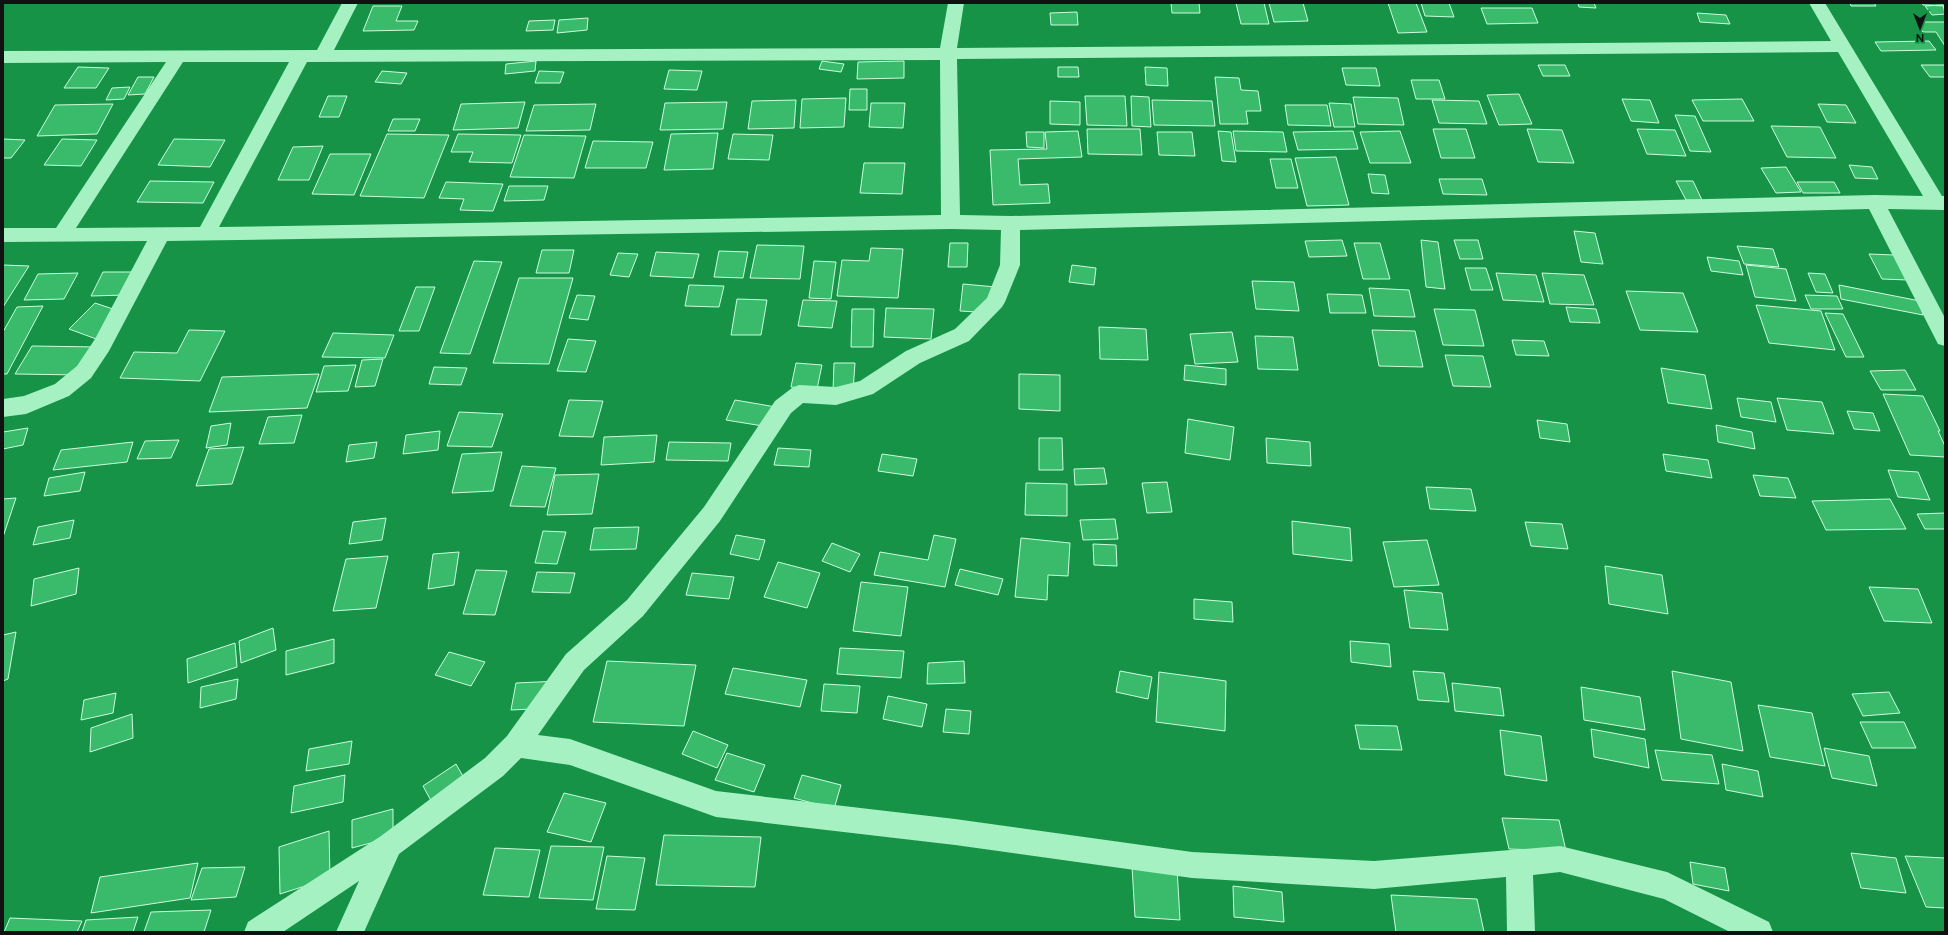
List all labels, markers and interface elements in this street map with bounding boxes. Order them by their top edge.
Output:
north arrow [1900,8,1940,48]
text: N [1916,31,1924,44]

